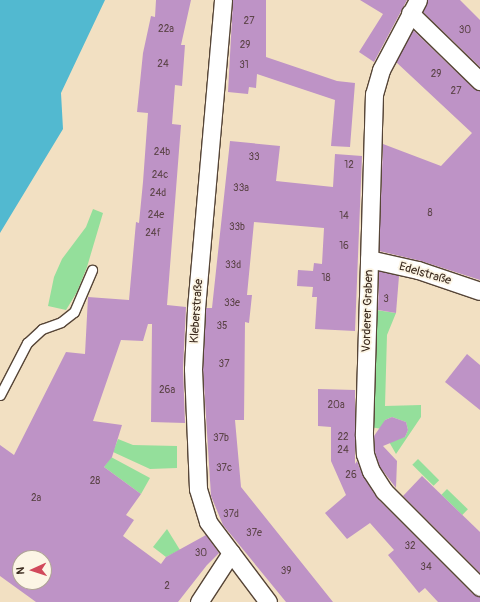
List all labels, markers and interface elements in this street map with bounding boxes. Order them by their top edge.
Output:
house number: 27 [244,16,254,28]
house number: 22a [158,24,174,36]
house number: 30 [459,25,471,37]
house number: 29 [240,40,250,52]
house number: 24 [157,59,169,71]
house number: 31 [239,60,249,72]
house number: 29 [431,69,441,81]
house number: 27 [451,86,461,98]
house number: 24b [154,147,170,159]
house number: 33 [248,152,260,164]
house number: 12 [344,160,354,172]
house number: 24c [152,170,168,182]
house number: 33a [233,183,249,195]
house number: 24d [150,188,166,200]
house number: 8 [427,208,433,220]
house number: 24e [148,210,164,222]
house number: 14 [339,211,349,223]
house number: 33b [229,222,245,234]
house number: 24f [145,228,161,240]
house number: 16 [339,241,349,253]
house number: 33d [225,260,241,272]
street label: Edelstraße [397,260,453,288]
street label: Vorderer Graben [359,269,377,353]
house number: 18 [322,273,330,285]
street label: Kleberstraße [188,278,206,344]
house number: 3 [383,294,389,306]
house number: 33e [224,298,240,310]
house number: 35 [217,321,227,333]
house number: 37 [219,359,229,371]
house number: 26a [159,385,175,397]
house number: 20a [327,400,345,412]
house number: 22 [337,432,349,444]
house number: 37b [213,433,229,445]
house number: 24 [337,445,349,457]
house number: 37c [216,463,232,475]
house number: 26 [345,470,357,482]
house number: 28 [90,476,100,488]
house number: 2a [31,493,41,505]
house number: 37d [223,509,239,521]
house number: 37e [246,528,262,540]
house number: 32 [404,541,416,553]
house number: 30 [195,548,207,560]
north arrow [12,550,52,590]
house number: 34 [420,562,432,574]
house number: 39 [281,566,291,578]
text: N [14,567,27,575]
house number: 2 [164,581,170,593]

